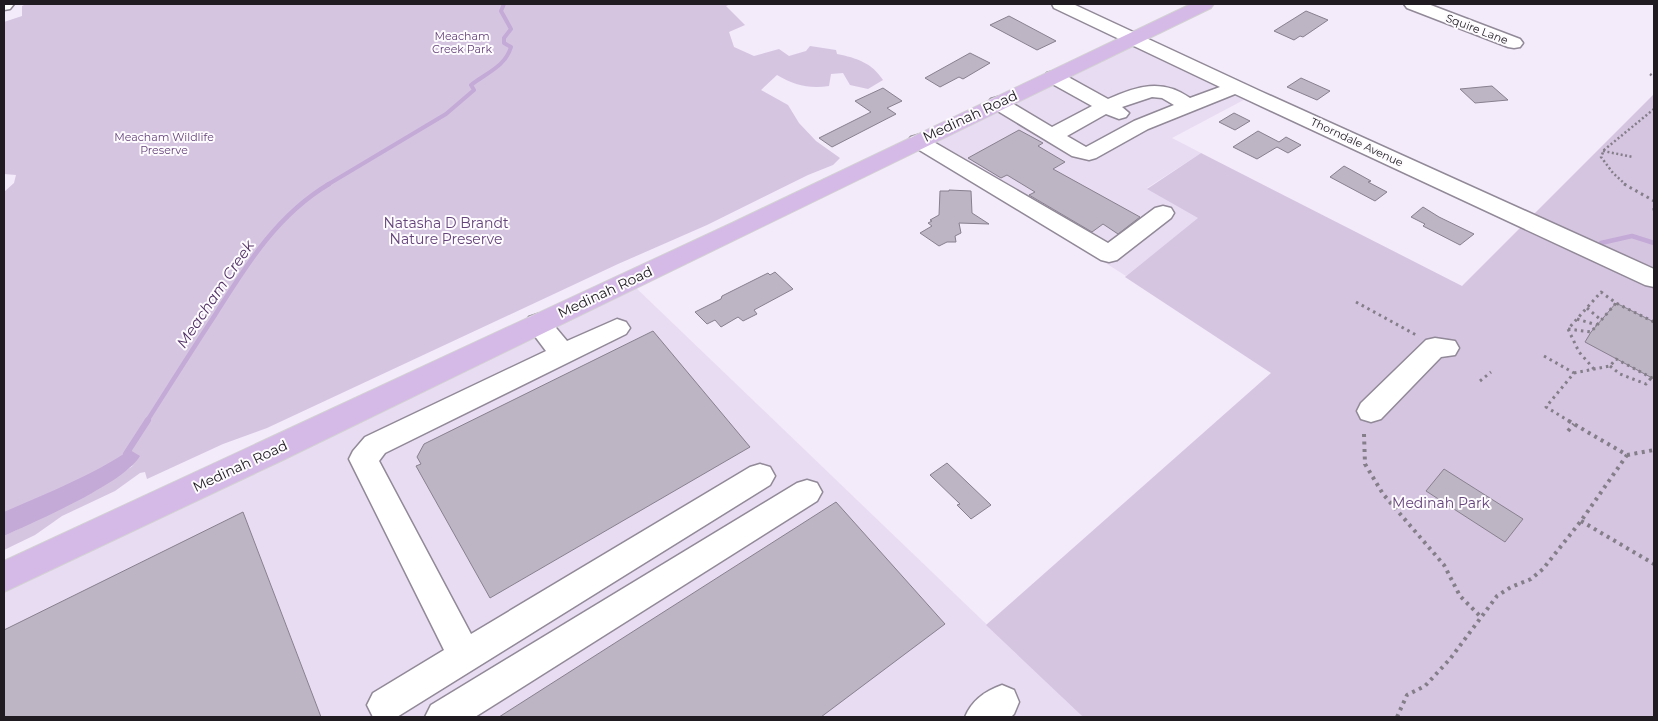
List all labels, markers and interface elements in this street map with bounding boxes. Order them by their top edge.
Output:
street label: Squire Lane [1444,11,1510,47]
park label: Meacham Creek Park [432,29,492,56]
street label: Medinah Road [920,86,1020,146]
street label: Thorndale Avenue [1309,114,1406,170]
park label: Meacham Wildlife Preserve [114,130,214,157]
park label: Natasha D Brandt Nature Preserve [383,214,509,248]
water label: Meacham Creek [172,236,259,351]
street label: Medinah Road [555,262,655,322]
street label: Medinah Road [190,436,290,496]
park label: Medinah Park [1392,494,1491,512]

